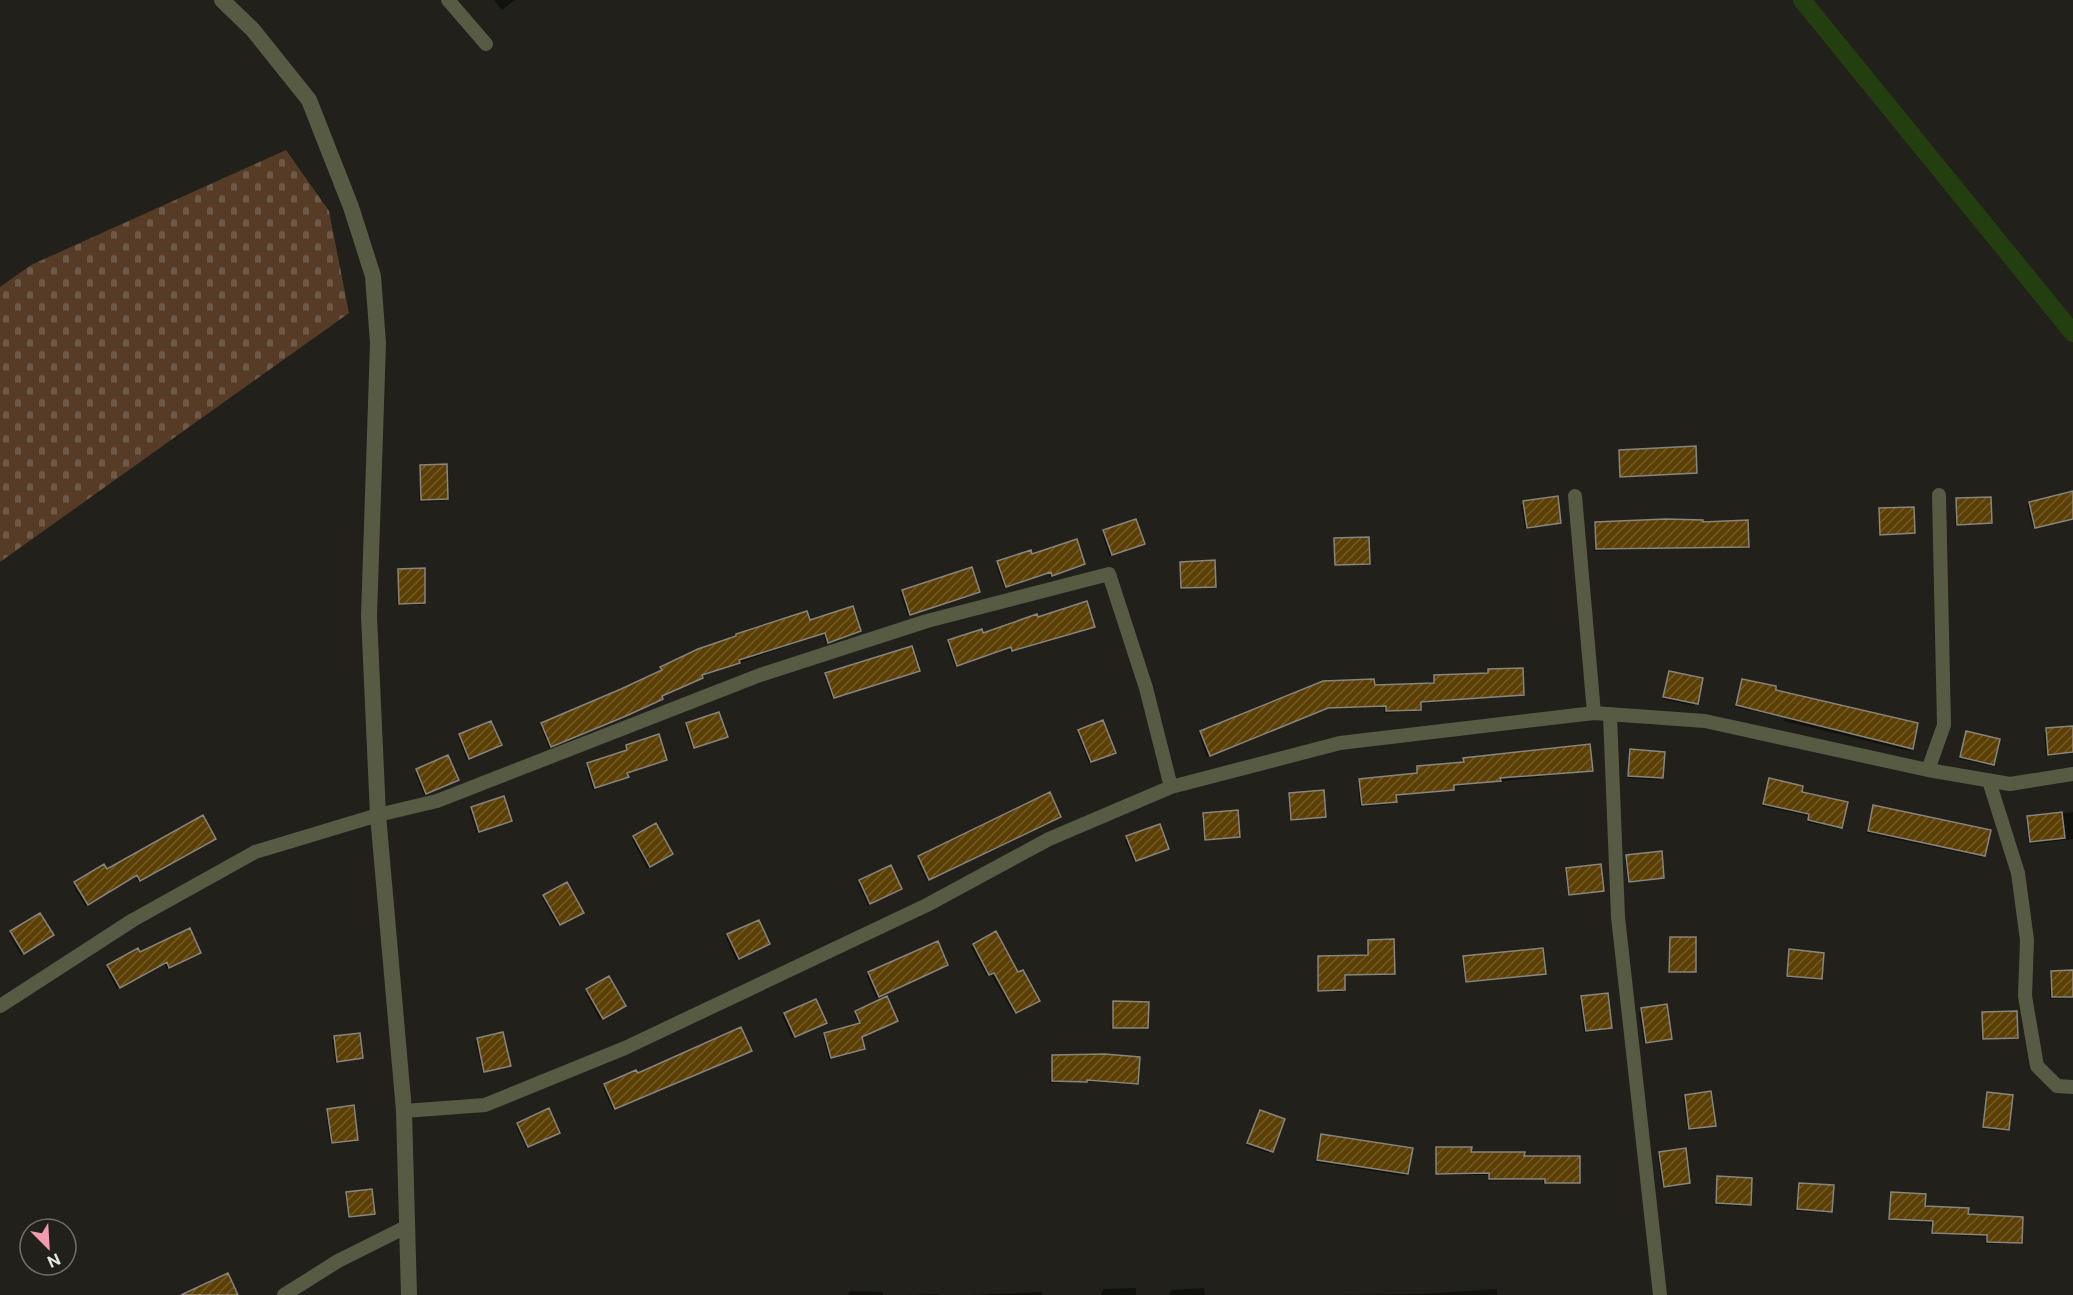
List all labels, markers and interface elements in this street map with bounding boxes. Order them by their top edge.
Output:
north arrow [18,1217,78,1277]
text: N [44,1249,63,1271]

